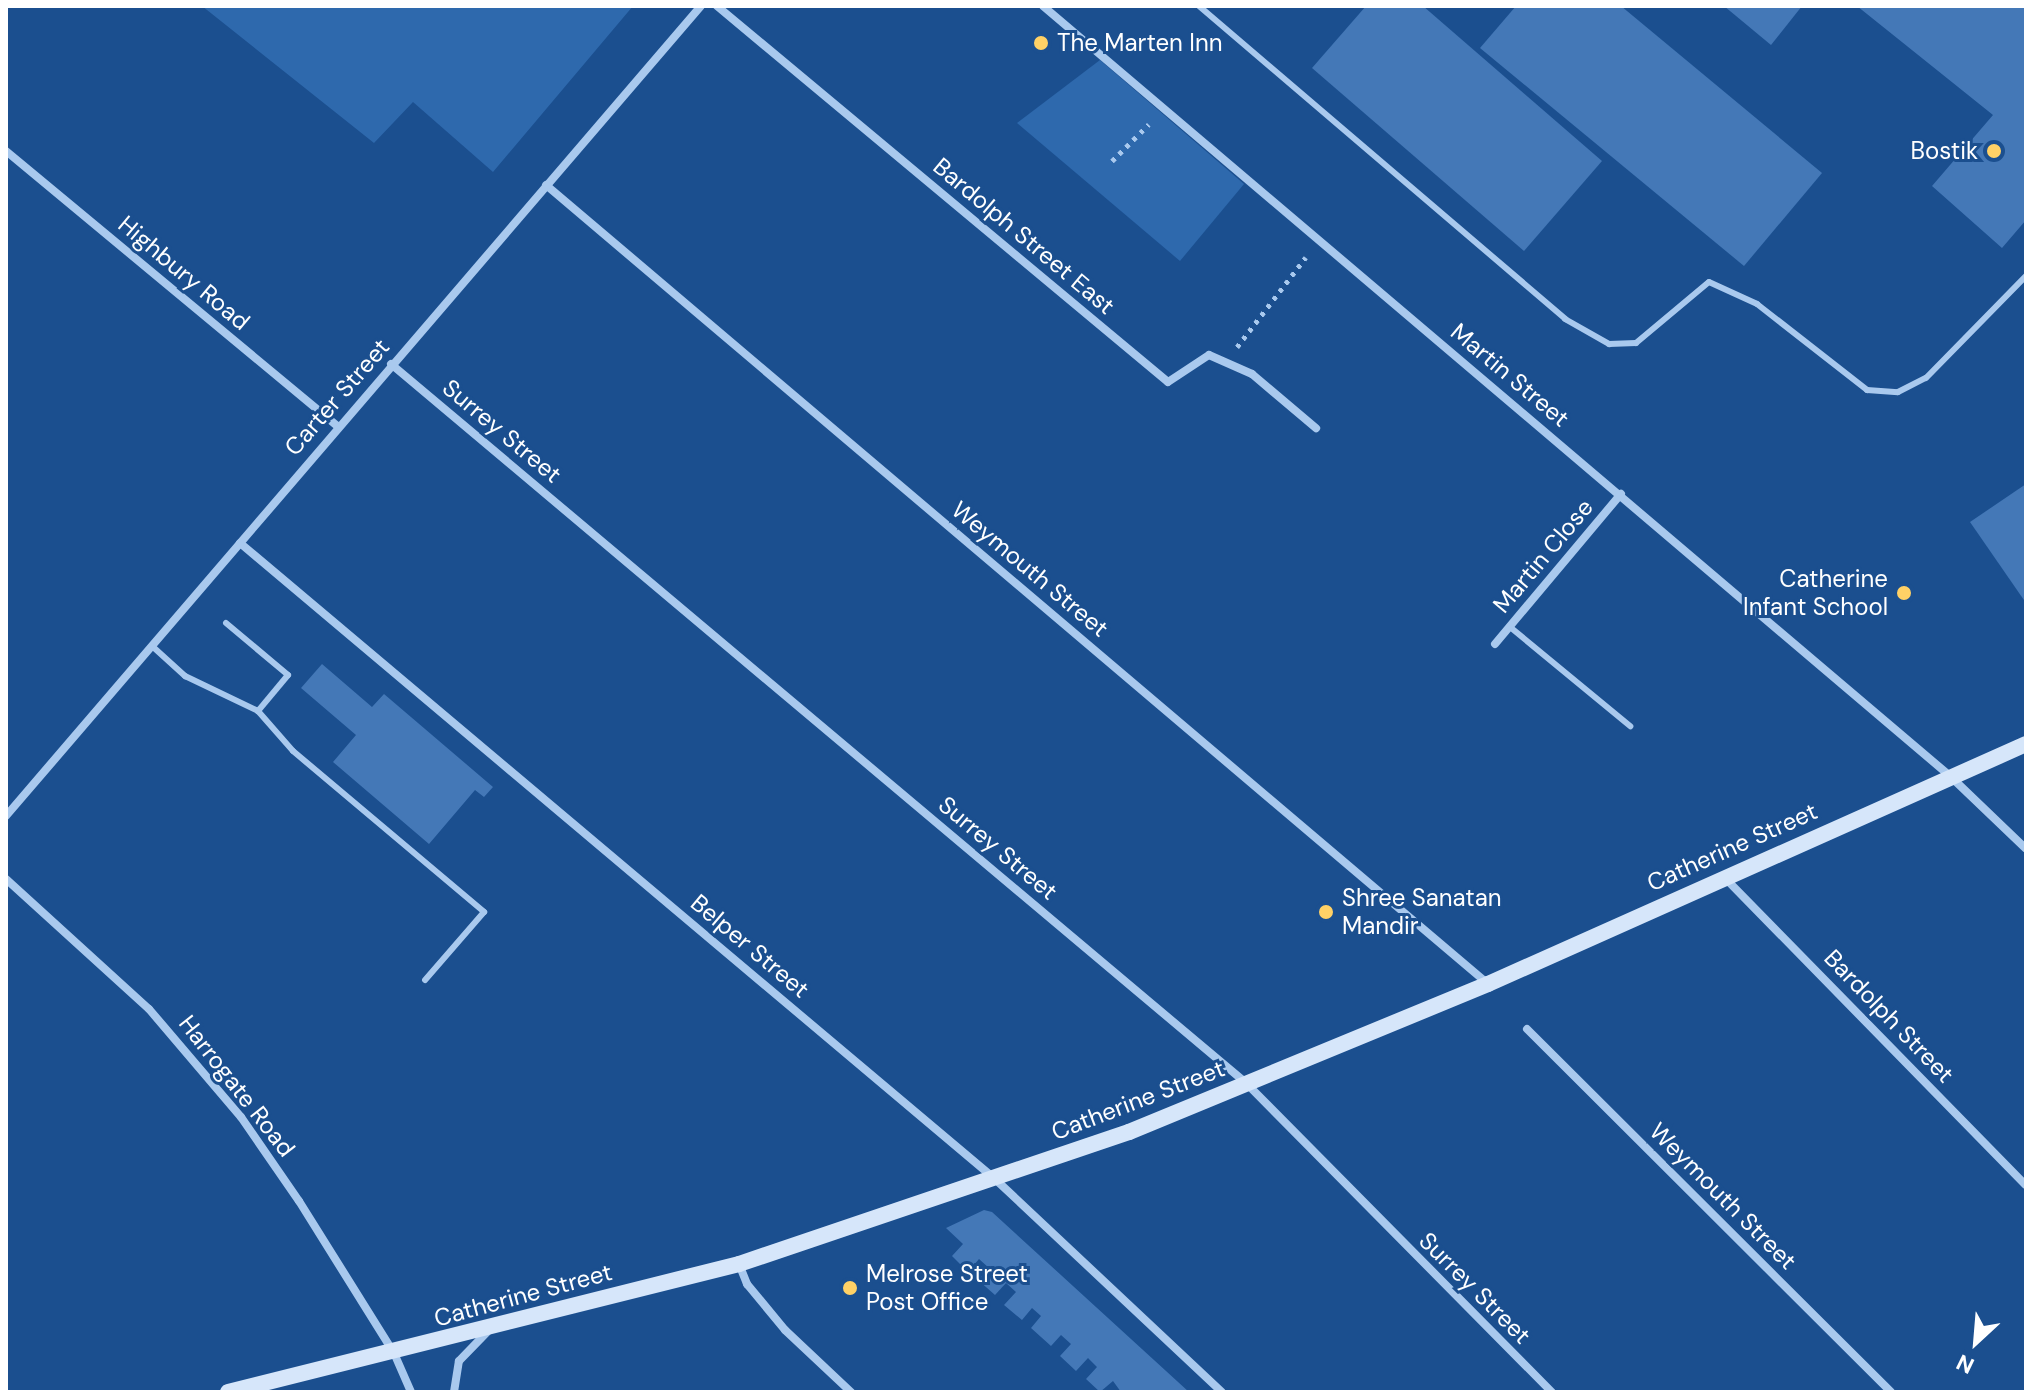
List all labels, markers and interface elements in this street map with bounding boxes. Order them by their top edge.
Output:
place label: The Marten Inn [1057,29,1222,57]
marker: The Marten Inn [1032,34,1050,52]
place label: Bostik [1911,137,1978,165]
marker: Bostik [1985,142,2003,160]
street label: Bardolph Street East [928,152,1120,320]
street label: Highbury Road [112,210,256,336]
street label: Martin Street [1445,317,1575,433]
street label: Carter Street [279,333,395,461]
street label: Surrey Street [437,373,567,489]
street label: Martin Close [1487,493,1599,619]
street label: Weymouth Street [946,495,1114,643]
place label: Catherine Infant School [1743,565,1888,621]
marker: Catherine Infant School [1895,584,1913,602]
street label: Surrey Street [933,790,1063,906]
street label: Catherine Street [1642,797,1822,897]
place label: Shree Sanatan Mandir [1342,884,1502,940]
street label: Belper Street [685,888,815,1004]
marker: Shree Sanatan Mandir [1317,903,1335,921]
street label: Bardolph Street [1818,943,1960,1089]
street label: Harrogate Road [173,1010,301,1162]
street label: Catherine Street [1047,1054,1229,1146]
street label: Weymouth Street [1644,1117,1802,1275]
street label: Surrey Street [1413,1226,1537,1350]
street label: Catherine Street [431,1257,615,1333]
place label: Melrose Street Post Office [866,1260,1028,1316]
marker: Melrose Street Post Office [841,1279,859,1297]
north arrow [1936,1302,2016,1382]
text: N [1952,1347,1979,1381]

